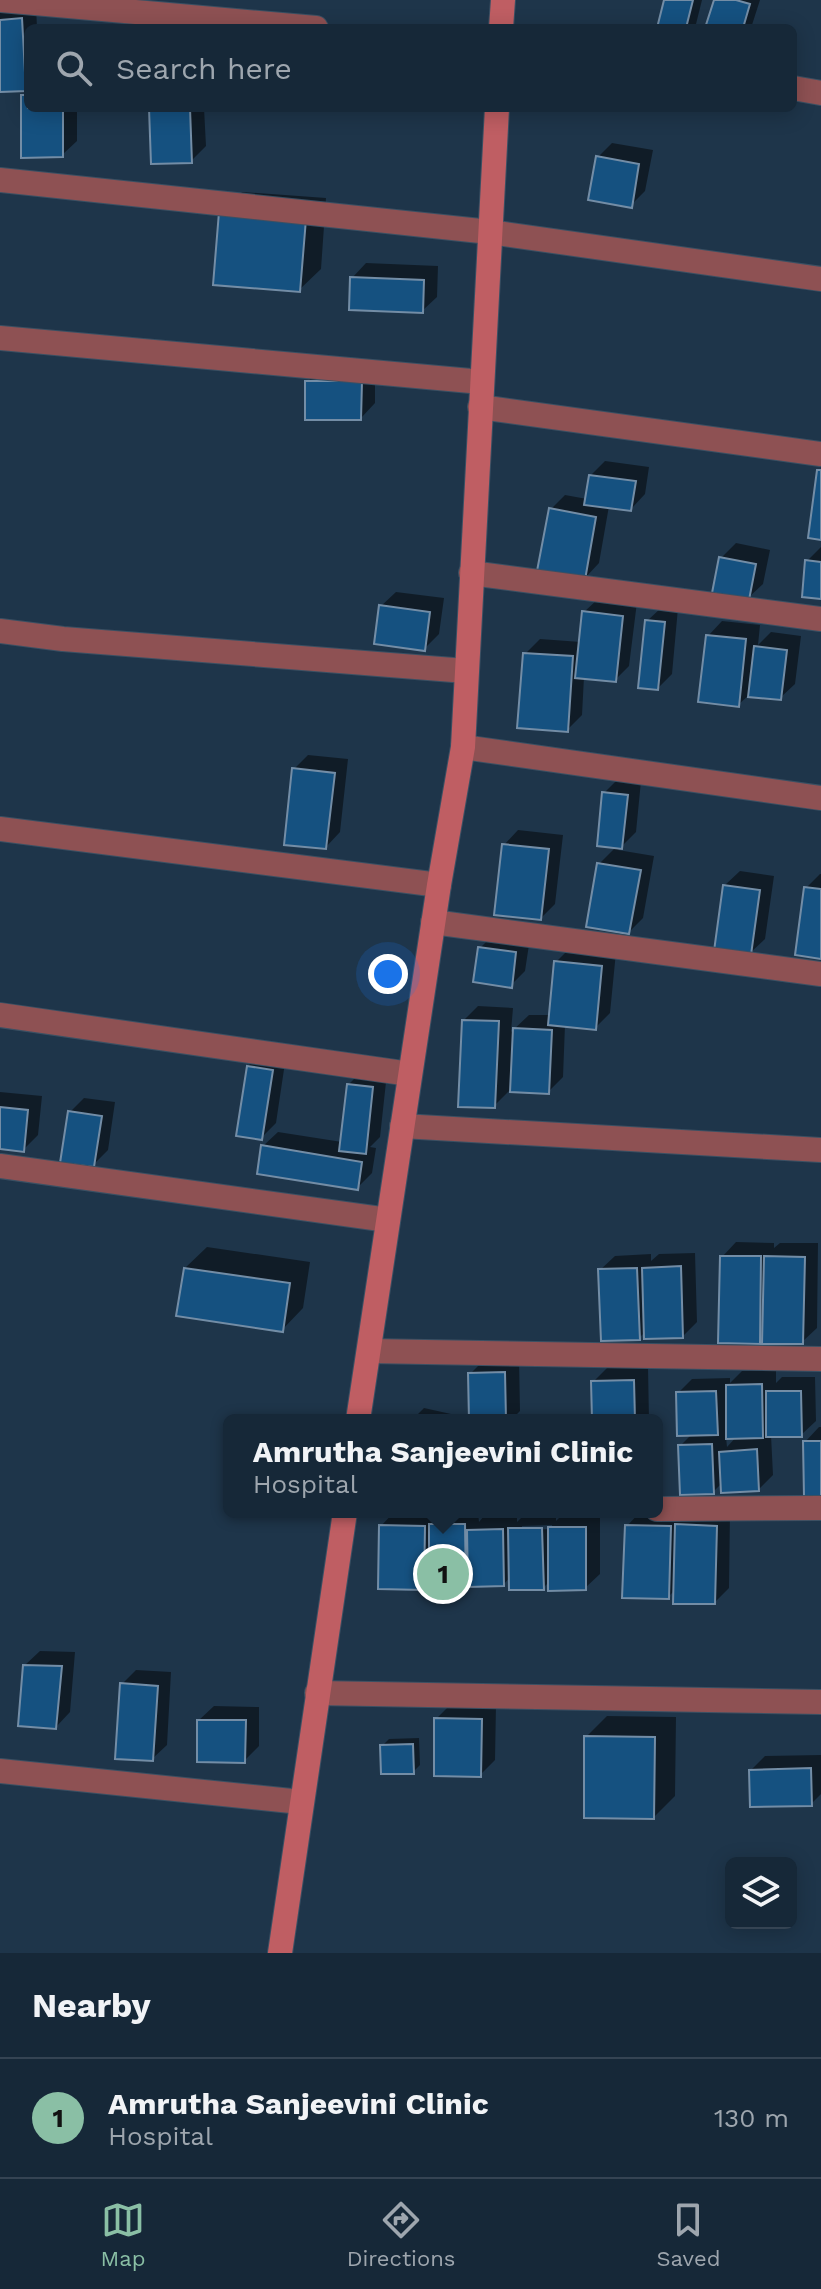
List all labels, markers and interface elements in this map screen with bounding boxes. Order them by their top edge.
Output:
search box [24,24,797,112]
icon: search [52,46,96,90]
text: Search here [116,51,292,86]
your location [368,954,408,994]
popup [223,1414,663,1518]
text: Amrutha Sanjeevini Clinic [253,1434,633,1469]
text: Hospital [253,1469,358,1499]
pin: 1 [417,1544,469,1604]
map controls [725,1857,797,1929]
button: layers [725,1857,797,1929]
text: Nearby [32,1985,151,2025]
text: Amrutha Sanjeevini Clinic [108,2086,489,2121]
text: 1 [52,2103,64,2133]
text: 130 m [714,2103,789,2133]
text: Hospital [108,2121,213,2151]
tab: Map [101,2198,145,2271]
tab: Directions [347,2198,455,2271]
tab: Saved [657,2198,720,2271]

